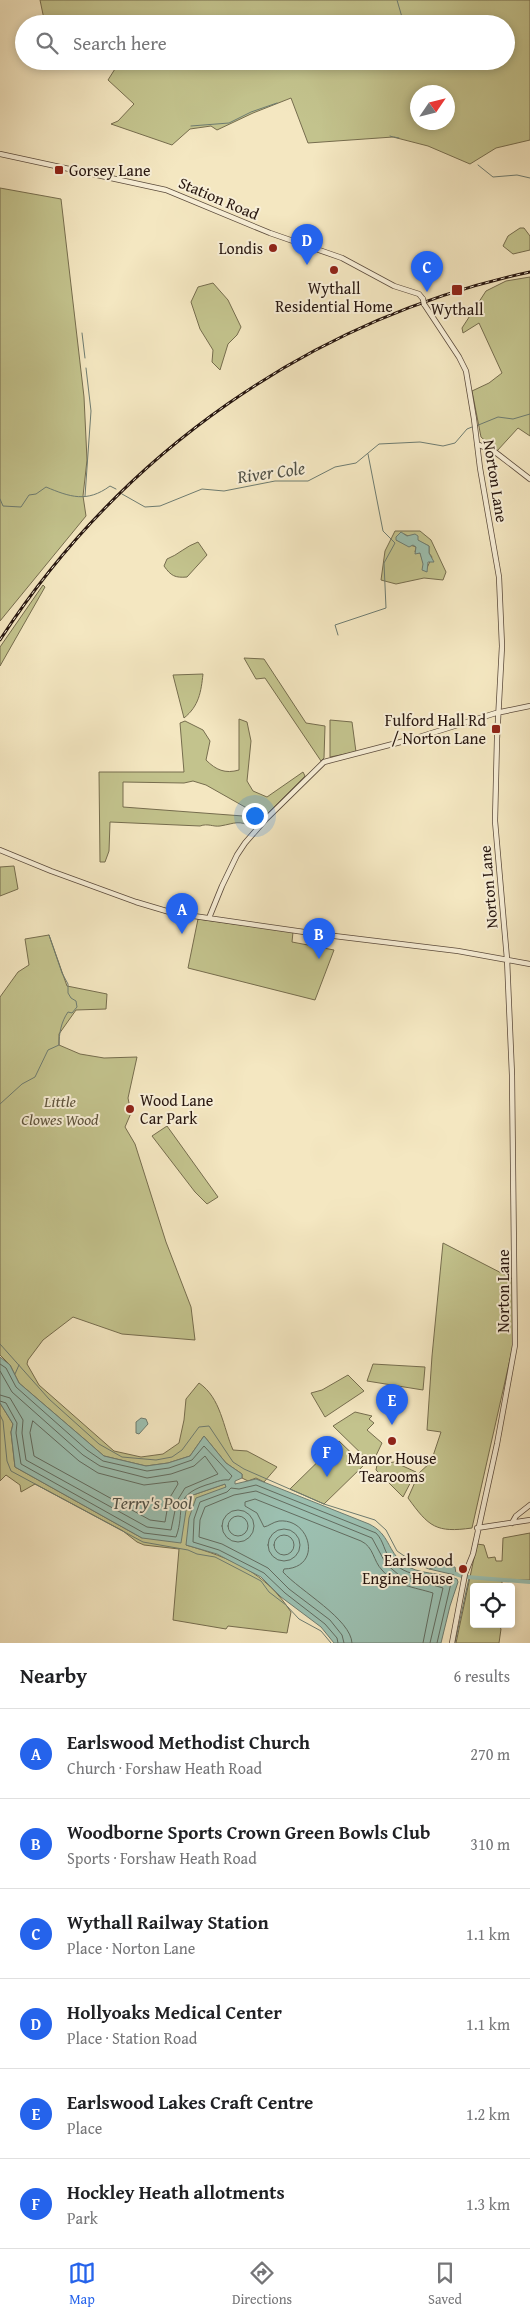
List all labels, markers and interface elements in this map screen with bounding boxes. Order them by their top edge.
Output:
search box [15,15,515,70]
icon: search [33,29,61,57]
text: Search here [73,29,167,57]
north arrow [410,85,455,130]
place label: Gorsey Lane [69,158,150,182]
marker: Gorsey Lane [53,164,65,176]
street label: Station Road [175,170,263,226]
pin: D [291,224,323,265]
place label: Londis [219,236,263,260]
marker: Londis [267,242,279,254]
pin: C [411,251,443,292]
marker: Wythall Residential Home [328,264,340,276]
place label: Wythall Residential Home [275,276,393,318]
marker: Wythall [450,283,464,297]
place label: Wythall [431,297,484,321]
street label: Norton Lane [478,438,514,524]
water label: River Cole [234,454,307,490]
place label: Fulford Hall Rd / Norton Lane [385,708,486,750]
marker: Fulford Hall Rd / Norton Lane [490,723,502,735]
your location [242,803,268,829]
street label: Norton Lane [472,844,504,930]
pin: A [166,893,198,934]
pin: B [303,918,335,959]
place label: Wood Lane Car Park [140,1088,213,1130]
park label: Little Clowes Wood [21,1089,99,1131]
marker: Wood Lane Car Park [124,1103,136,1115]
street label: Norton Lane [491,1249,515,1333]
pin: E [376,1384,408,1425]
marker: Manor House Tearooms [386,1435,398,1447]
pin: F [311,1436,343,1477]
place label: Manor House Tearooms [347,1446,437,1488]
water label: Terry's Pool [112,1489,193,1516]
place label: Earlswood Engine House [362,1548,453,1590]
marker: Earlswood Engine House [457,1563,469,1575]
map controls [470,1583,515,1628]
button: locate [470,1583,515,1628]
text: Nearby [20,1660,87,1691]
text: 6 results [453,1664,510,1688]
text: Earlswood Methodist Church [67,1728,310,1756]
text: A [31,1742,41,1766]
text: 270 m [470,1742,510,1766]
text: Church · Forshaw Heath Road [67,1756,262,1780]
text: Woodborne Sports Crown Green Bowls Club [67,1818,430,1846]
text: B [31,1832,41,1856]
text: 310 m [470,1832,510,1856]
text: Sports · Forshaw Heath Road [67,1846,257,1870]
text: Wythall Railway Station [67,1908,269,1936]
text: C [31,1922,41,1946]
text: 1.1 km [466,1922,510,1946]
text: Place · Norton Lane [67,1936,195,1960]
text: Hollyoaks Medical Center [67,1998,282,2026]
text: D [31,2012,41,2036]
text: 1.1 km [466,2012,510,2036]
text: Place · Station Road [67,2026,197,2050]
text: Earlswood Lakes Craft Centre [67,2088,313,2116]
text: E [32,2102,40,2126]
text: 1.2 km [466,2102,510,2126]
text: Place [67,2116,102,2140]
text: Hockley Heath allotments [67,2178,285,2206]
text: F [32,2192,40,2216]
text: 1.3 km [466,2192,510,2216]
text: Park [67,2206,98,2230]
tab: Map [68,2259,96,2309]
tab: Directions [232,2259,292,2309]
tab: Saved [428,2259,462,2309]

